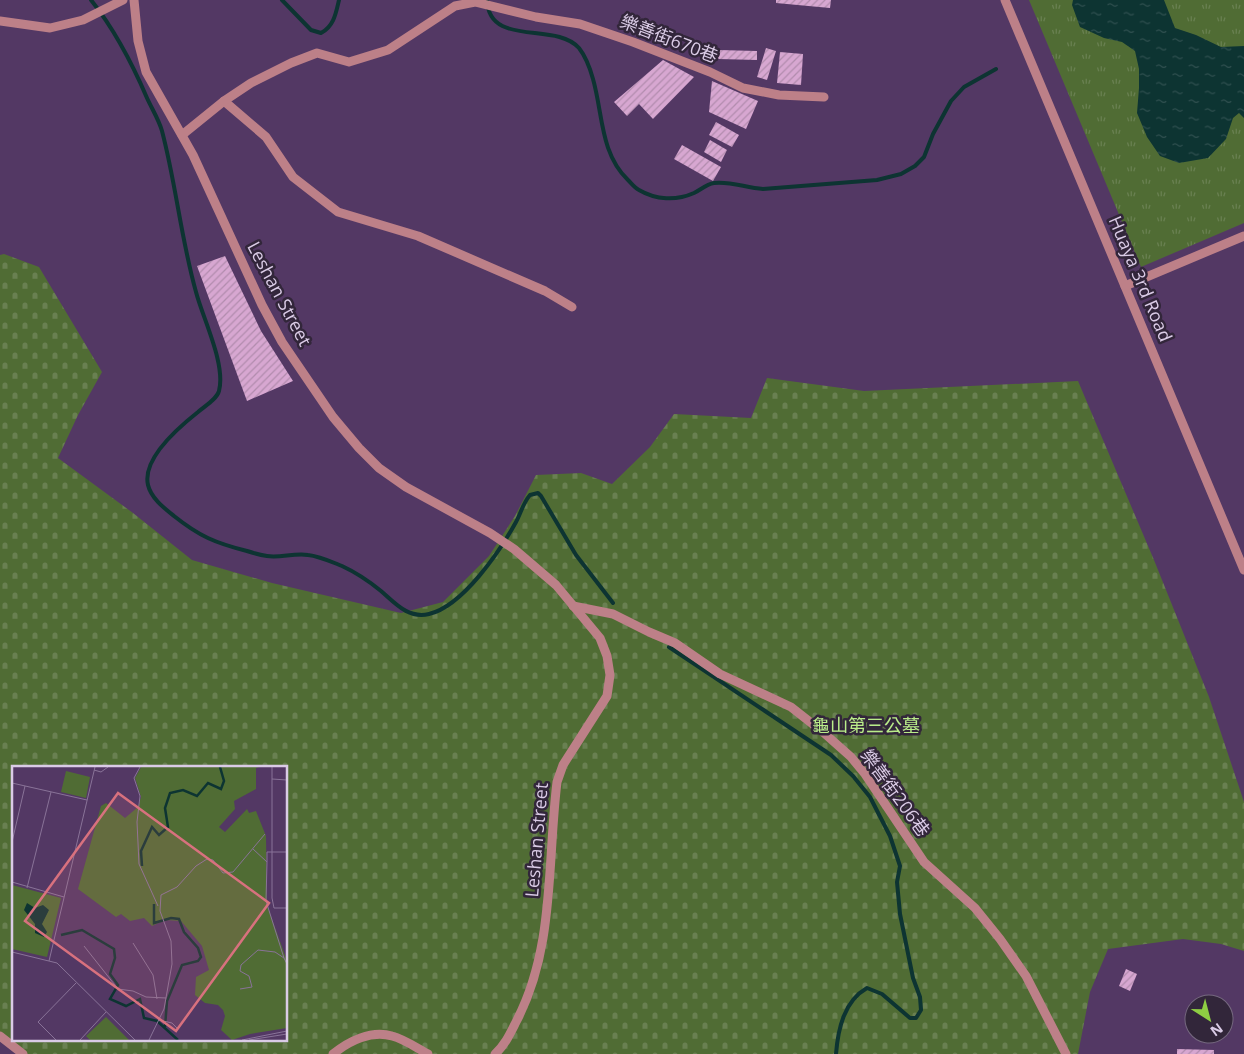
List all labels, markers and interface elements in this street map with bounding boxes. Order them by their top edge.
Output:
street label: 樂善街670巷 [617,8,722,68]
street label: Huaya 3rd Road [1104,212,1178,345]
street label: Leshan Street [242,237,318,350]
park label: 龜山第三公墓 [812,713,920,737]
street label: 樂善街206巷 [856,744,936,841]
inset map [12,766,288,1042]
street label: Leshan Street [519,782,553,898]
north arrow [1184,994,1234,1044]
text: N [1207,1019,1227,1041]

